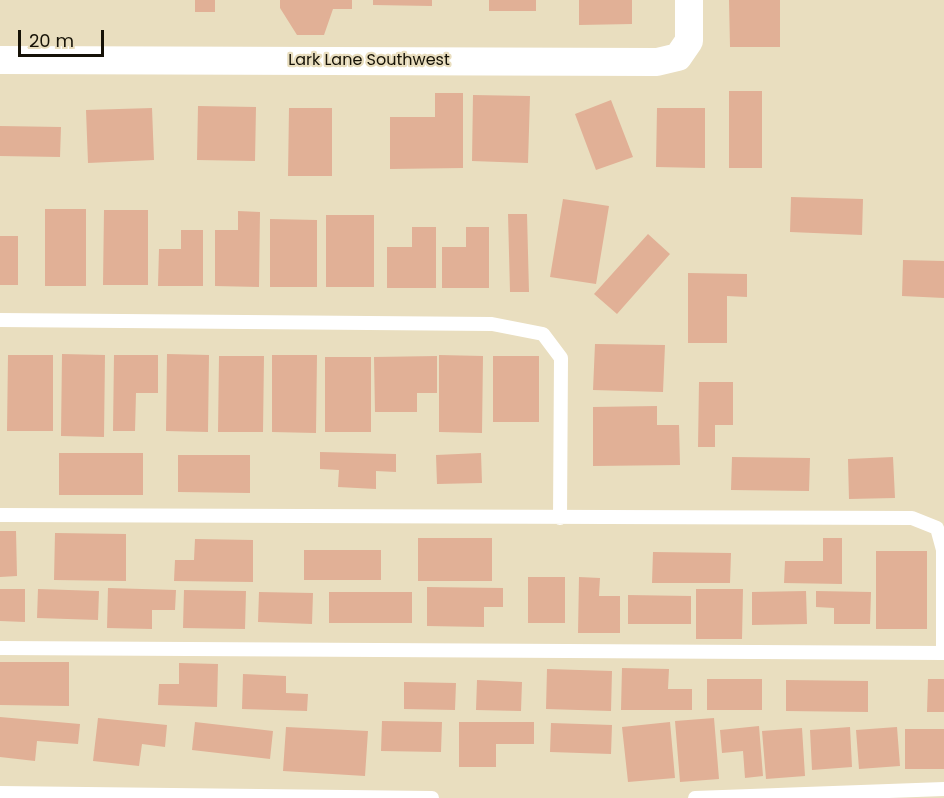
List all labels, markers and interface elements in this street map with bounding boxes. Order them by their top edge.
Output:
scale bar [21,18,106,56]
text: 20 m [29,28,74,53]
street label: Lark Lane Southwest [288,51,450,71]

